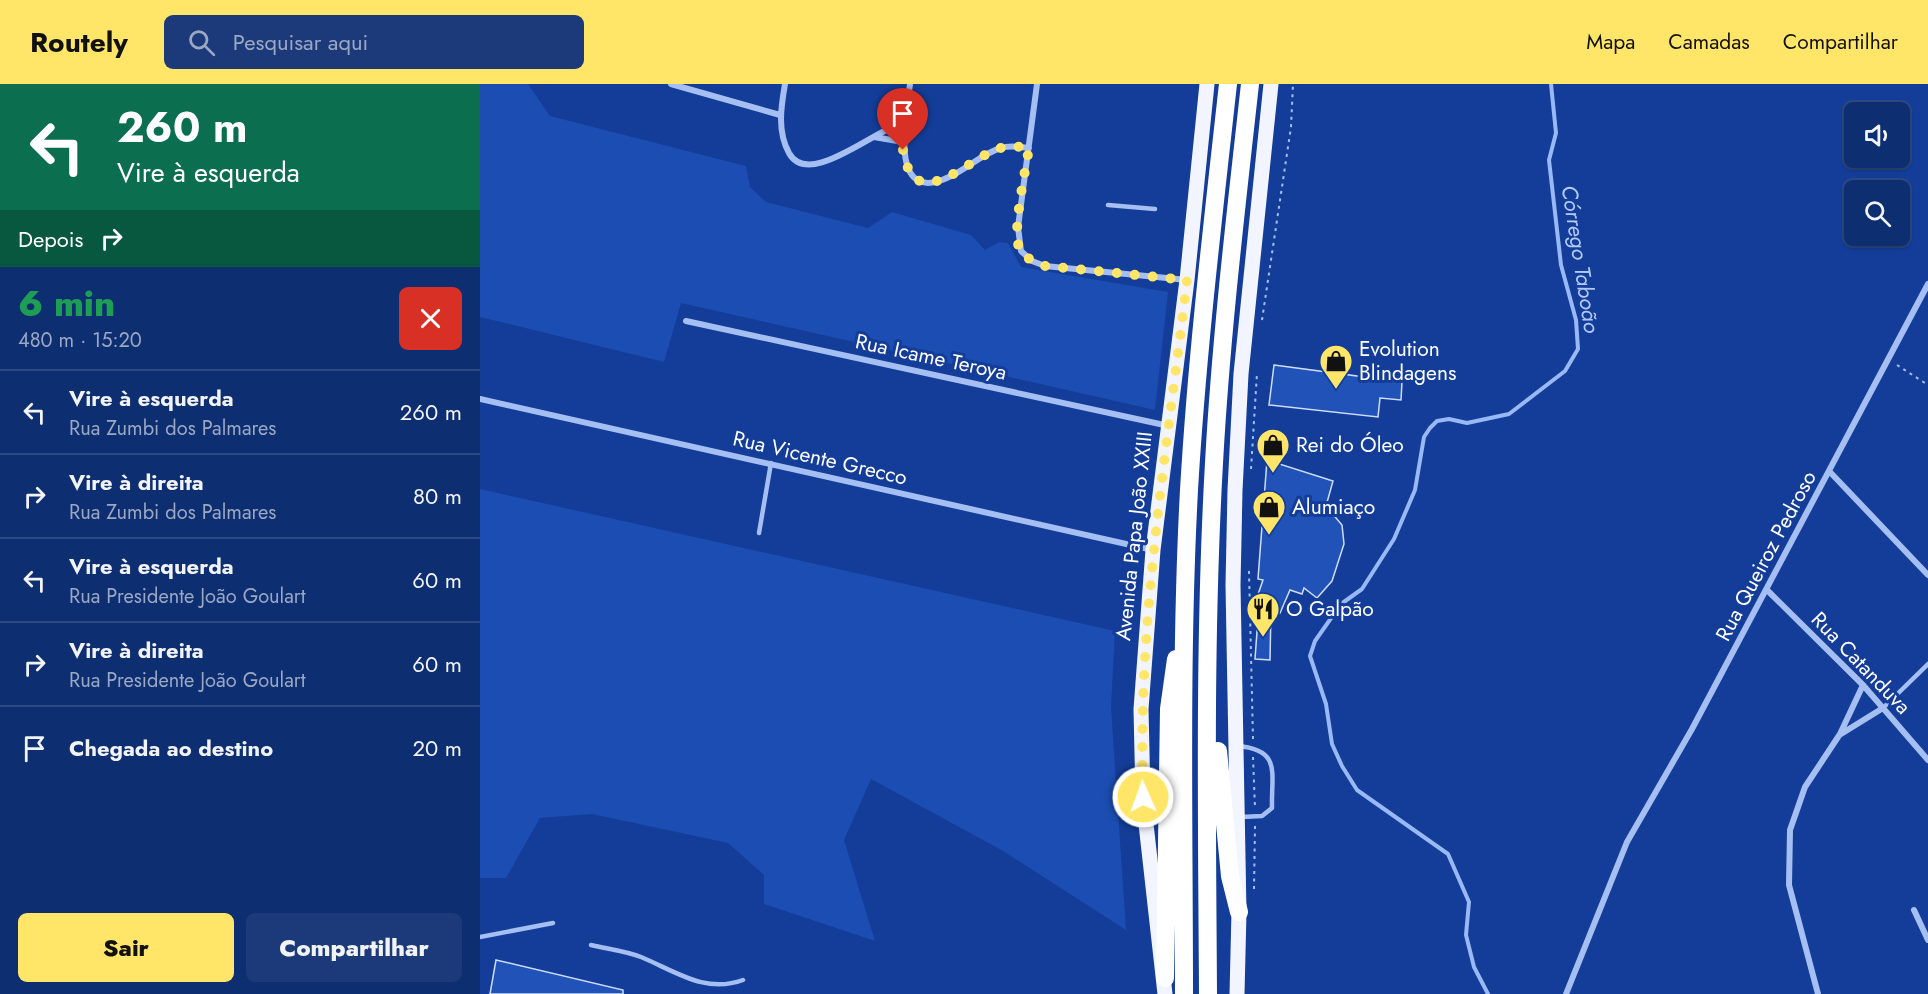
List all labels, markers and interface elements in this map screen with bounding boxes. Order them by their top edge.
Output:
search box [164,15,584,69]
text: Routely [30,22,128,63]
icon: search [185,26,218,59]
text: Pesquisar aqui [233,26,368,58]
text: Mapa [1586,27,1635,57]
text: Camadas [1668,27,1750,57]
text: Compartilhar [1783,27,1898,57]
pin [877,88,928,150]
text: 260 m [117,97,248,158]
icon: arrive [886,97,919,130]
map controls [1844,102,1910,246]
button: sound [1844,102,1910,168]
icon: left [18,108,96,186]
text: Vire à esquerda [117,153,300,192]
button: search [1844,180,1910,246]
water label: Córrego Taboão [1553,183,1609,336]
icon: right [95,222,128,255]
text: Depois [18,223,83,255]
text: 6 min [18,277,115,329]
button: close [399,287,462,350]
text: 480 m · 15:20 [18,326,142,355]
street label: Rua Icame Teroya [853,326,1009,388]
place label: Evolution Blindagens [1359,334,1456,388]
shop icon: Evolution Blindagens [1318,343,1354,390]
text: Vire à esquerda [69,382,234,414]
icon: left [18,396,51,429]
text: 260 m [400,396,462,428]
text: Rua Zumbi dos Palmares [69,414,276,443]
street label: Rua Vicente Grecco [730,423,910,493]
shop icon: Rei do Óleo [1255,427,1291,474]
street label: Avenida Papa João XXIII [1108,430,1160,642]
place label: Rei do Óleo [1296,430,1404,460]
text: Vire à direita [69,466,204,498]
street label: Rua Queiroz Pedroso [1708,466,1824,646]
icon: right [18,480,51,513]
text: 80 m [413,480,462,512]
shop icon: Alumiaço [1251,489,1287,536]
place label: Alumiaço [1292,492,1375,522]
text: Rua Zumbi dos Palmares [69,498,276,527]
text: Vire à esquerda [69,550,234,582]
icon: left [18,564,51,597]
text: 60 m [412,564,462,596]
text: Rua Presidente João Goulart [69,582,305,611]
restaurant icon: O Galpão [1245,591,1281,638]
place label: O Galpão [1286,594,1374,624]
street label: Rua Catanduva [1804,605,1918,721]
text: Vire à direita [69,634,204,666]
icon: right [18,648,51,681]
text: 60 m [412,648,462,680]
text: Rua Presidente João Goulart [69,666,305,695]
icon: arrive [18,732,51,765]
text: Chegada ao destino [69,732,273,764]
text: 20 m [413,732,462,764]
position arrow [1111,765,1175,829]
button: Sair [18,913,234,982]
button: Compartilhar [246,913,462,982]

